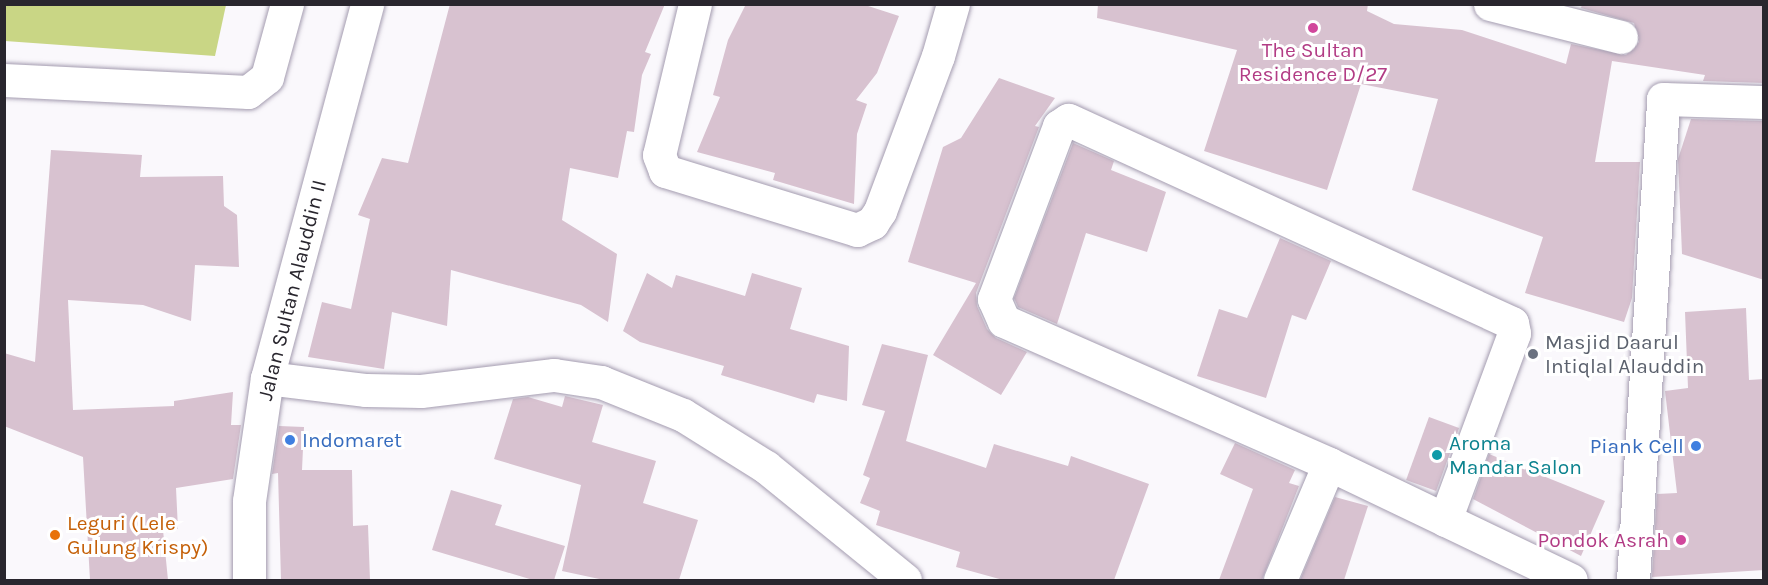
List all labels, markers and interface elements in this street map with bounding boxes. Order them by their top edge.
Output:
marker: The Sultan Residence D/27 [1306,21,1320,35]
place label: The Sultan Residence D/27 [1239,37,1387,87]
street label: Jalan Sultan Alauddin II [252,177,332,403]
place label: Masjid Daarul Intiqlal Alauddin [1545,329,1704,379]
marker: Masjid Daarul Intiqlal Alauddin [1526,347,1540,361]
place label: Indomaret [302,427,402,453]
place label: Aroma Mandar Salon [1449,430,1582,480]
marker: Indomaret [283,433,297,447]
place label: Piank Cell [1590,433,1684,459]
marker: Piank Cell [1689,439,1703,453]
marker: Aroma Mandar Salon [1430,448,1444,462]
place label: Leguri (Lele Gulung Krispy) [67,510,209,560]
place label: Pondok Asrah [1538,527,1669,553]
marker: Leguri (Lele Gulung Krispy) [48,528,62,542]
marker: Pondok Asrah [1674,533,1688,547]

